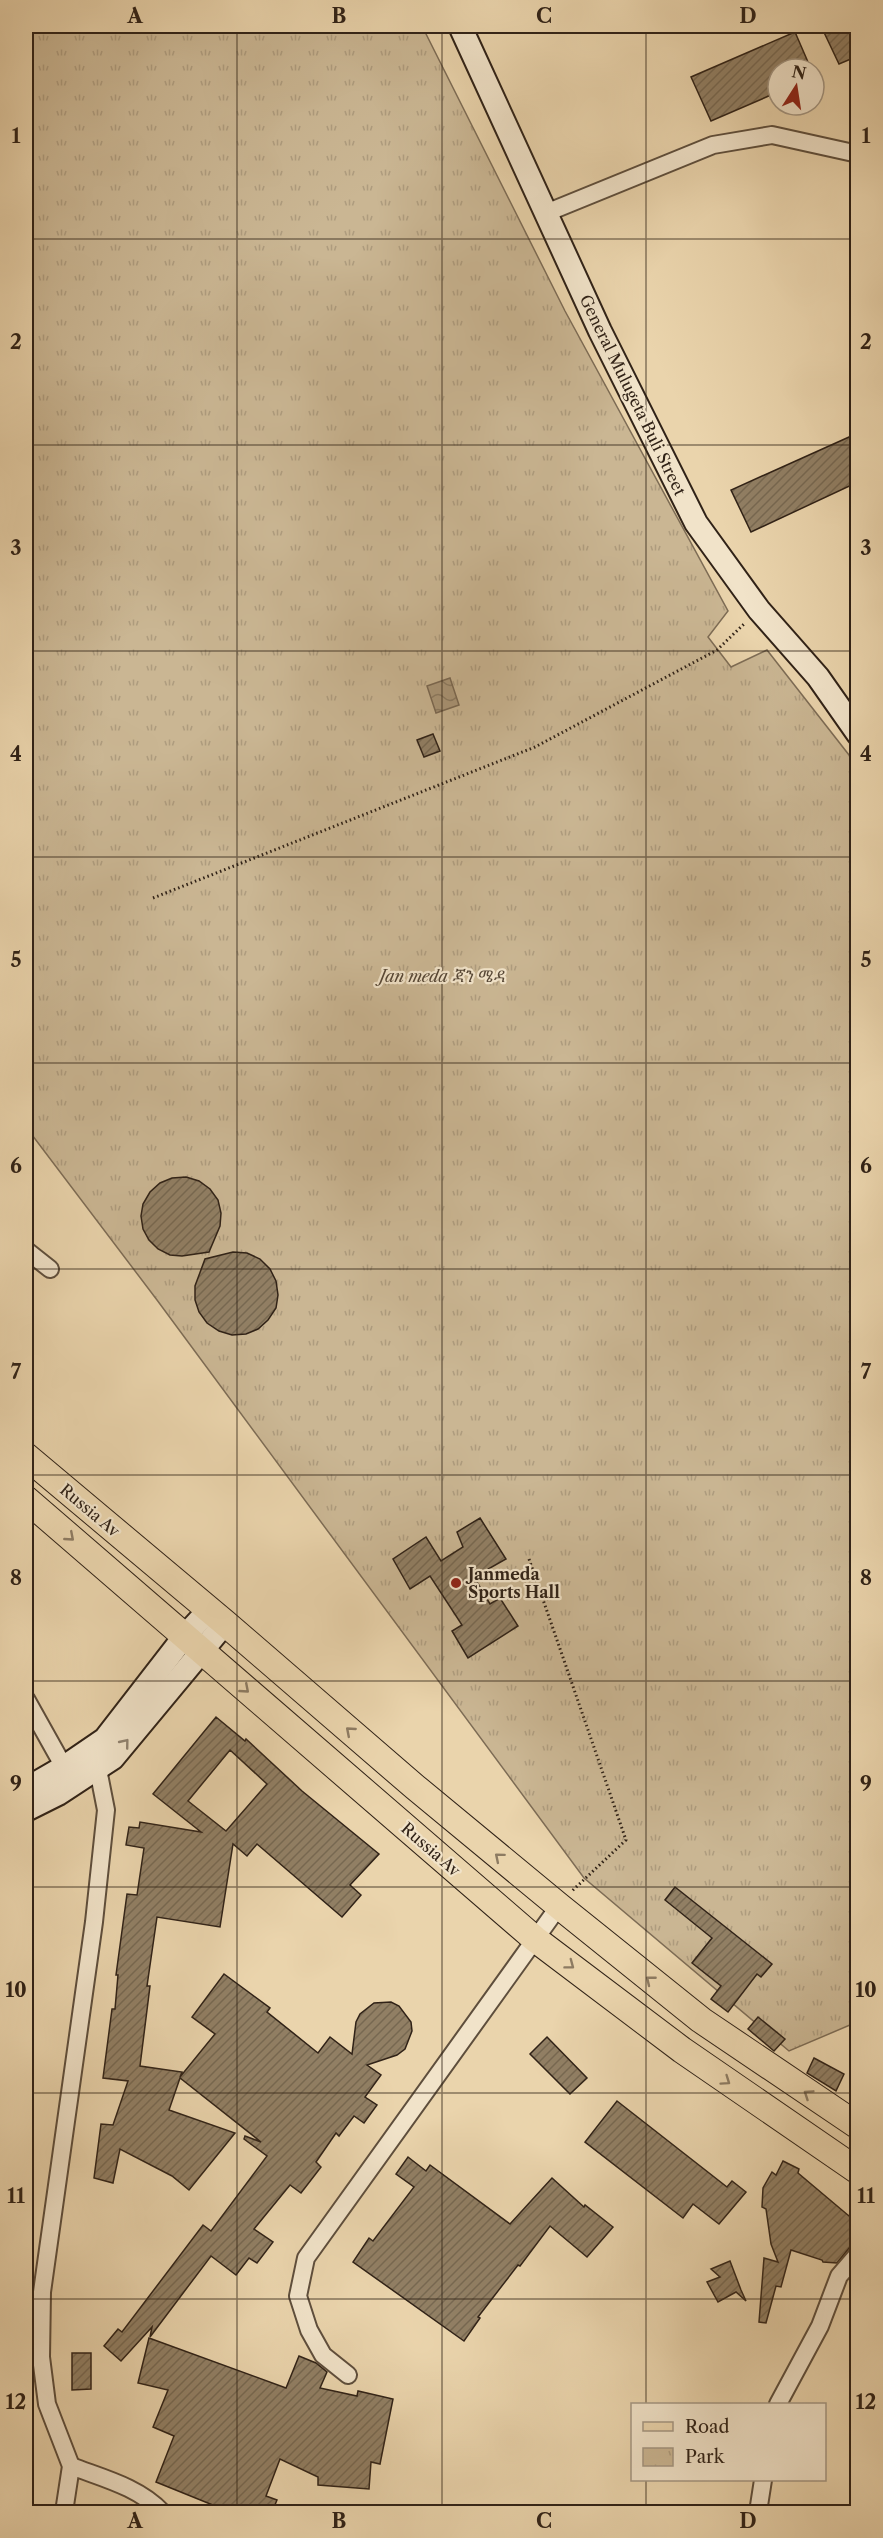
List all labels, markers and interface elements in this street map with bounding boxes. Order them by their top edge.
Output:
text: A [126,4,143,28]
text: B [332,4,347,28]
text: C [536,4,552,28]
text: D [739,4,757,28]
north arrow [766,57,826,117]
text: N [790,61,808,84]
text: 1 [12,124,21,148]
text: 1 [862,124,871,148]
street label: General Mulugeta Buli Street [576,291,691,499]
text: 2 [10,330,22,354]
text: 2 [860,330,872,354]
text: 3 [10,536,22,560]
text: 3 [860,536,872,560]
text: 4 [10,742,22,766]
text: 4 [860,742,872,766]
text: 5 [10,948,22,972]
text: 5 [860,948,872,972]
park label: Jan meda ጃን ሜዳ [375,966,505,986]
text: 6 [10,1154,22,1178]
text: 6 [860,1154,872,1178]
text: 7 [11,1360,22,1384]
text: 7 [861,1360,872,1384]
street label: Russia Av [56,1479,124,1541]
one-way arrow [63,1530,74,1541]
place label: Janmeda Sports Hall [465,1564,560,1602]
text: 8 [10,1566,22,1590]
text: 8 [860,1566,872,1590]
marker: Janmeda Sports Hall [449,1576,463,1590]
one-way arrow [238,1682,249,1693]
one-way arrow [346,1727,357,1738]
one-way arrow [118,1739,129,1750]
text: 9 [10,1772,22,1796]
text: 9 [860,1772,872,1796]
street label: Russia Av [397,1818,465,1880]
one-way arrow [495,1853,506,1864]
one-way arrow [563,1957,574,1968]
one-way arrow [646,1976,657,1987]
text: 10 [5,1978,27,2002]
text: 10 [855,1978,877,2002]
one-way arrow [720,2074,731,2085]
one-way arrow [804,2090,815,2101]
text: 11 [7,2184,25,2208]
text: 11 [857,2184,875,2208]
text: 12 [6,2390,26,2414]
text: 12 [856,2390,876,2414]
legend [631,2403,826,2481]
text: Road [685,2416,730,2438]
text: Park [685,2446,726,2468]
text: A [126,2509,143,2533]
text: B [332,2509,347,2533]
text: C [536,2509,552,2533]
text: D [739,2509,757,2533]

